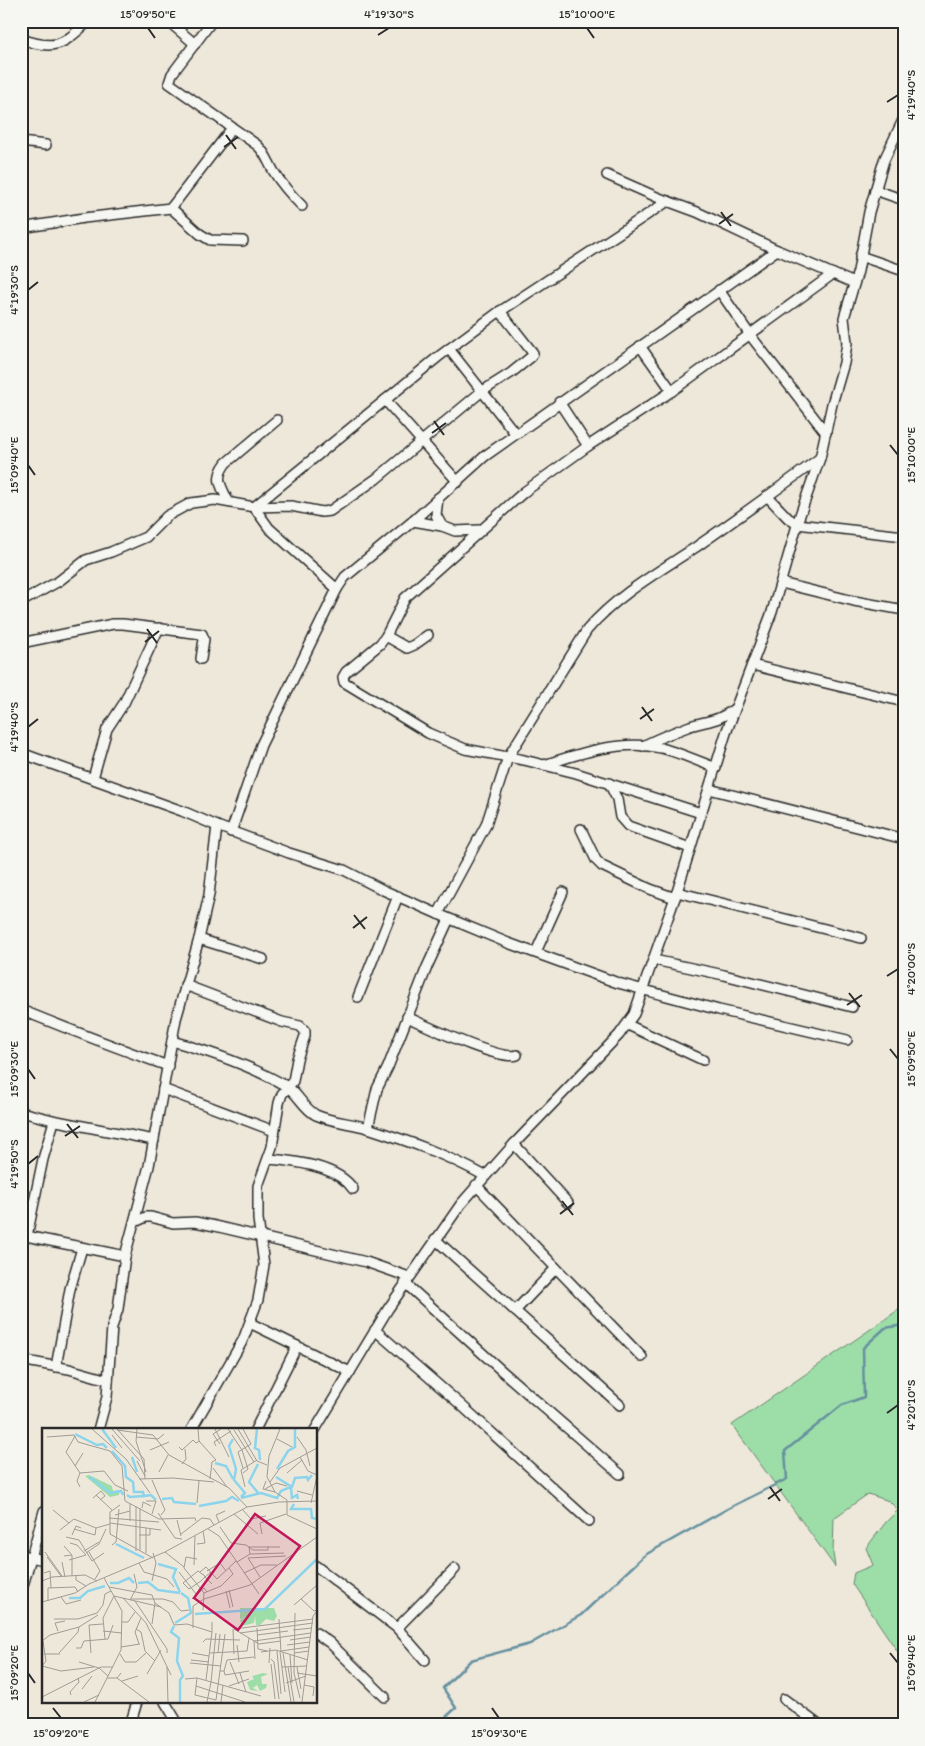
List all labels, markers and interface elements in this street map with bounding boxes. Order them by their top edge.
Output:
text: 15°09'50"E [120,7,176,21]
text: 4°19'30"S [364,7,414,21]
text: 15°10'00"E [559,7,616,21]
text: 4°19'40"S [904,69,918,120]
text: 4°19'30"S [7,265,21,315]
text: 15°10'00"E [904,426,918,483]
text: 15°09'40"E [7,436,21,493]
text: 4°19'40"S [7,701,21,752]
text: 4°20'00"S [904,942,918,995]
text: 15°09'50"E [904,1031,918,1087]
text: 15°09'30"E [7,1041,21,1097]
text: 4°19'50"S [7,1139,21,1189]
text: 4°20'10"S [904,1379,918,1430]
inset map [42,1428,318,1704]
text: 15°09'40"E [904,1634,918,1691]
text: 15°09'20"E [7,1645,21,1701]
text: 15°09'20"E [33,1726,89,1740]
text: 15°09'30"E [471,1726,527,1740]

